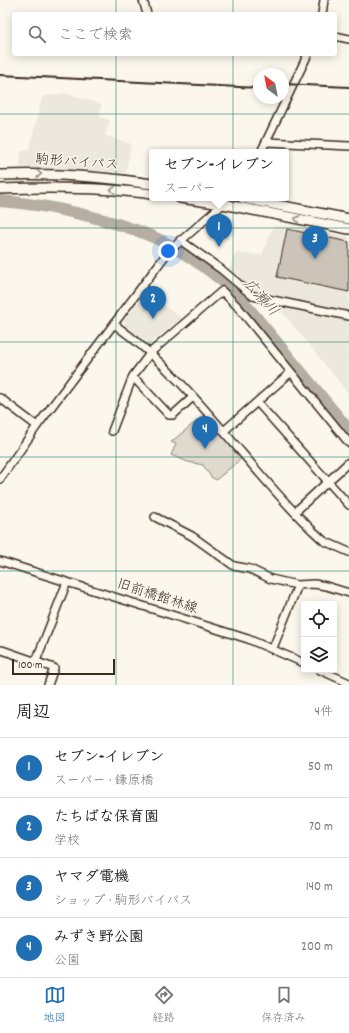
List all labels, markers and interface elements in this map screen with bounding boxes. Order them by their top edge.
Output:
search box [12,12,337,56]
icon: search [26,23,48,45]
text: ここで検索 [58,25,133,47]
north arrow [253,68,289,104]
popup [149,149,289,201]
street label: 駒形バイパス [35,150,119,176]
text: セブン-イレブン [164,155,274,177]
one-way arrow [36,170,42,178]
text: スーパー [164,180,215,199]
one-way arrow [110,186,116,195]
pin: 1 [206,214,232,247]
one-way arrow [294,215,300,224]
pin: 3 [302,226,328,259]
your location [158,241,178,261]
water label: 広瀬川 [237,274,283,322]
pin: 2 [140,286,166,319]
pin: 4 [192,416,218,449]
street label: 旧前橋館林線 [114,575,200,619]
map controls [301,601,337,673]
button: locate [301,601,337,637]
button: layers [301,637,337,673]
scale bar [12,657,115,676]
text: 100 m [18,658,42,674]
text: 周辺 [16,702,50,726]
text: 4件 [315,703,333,722]
text: セブン-イレブン [54,747,164,769]
text: 1 [28,758,30,777]
text: 50 m [308,758,333,777]
text: スーパー · 鎌原橋 [54,772,153,791]
text: たちばな保育園 [54,807,159,829]
text: 2 [26,818,32,837]
text: 70 m [309,818,333,837]
text: 学校 [54,832,80,851]
text: ヤマダ電機 [54,867,129,889]
text: 3 [26,878,32,897]
text: 140 m [306,878,333,897]
text: ショップ · 駒形バイパス [54,892,192,911]
text: みずき野公園 [54,927,144,949]
text: 4 [26,938,32,957]
text: 200 m [301,938,333,957]
text: 公園 [54,952,80,971]
tab: 地図 [44,984,66,1027]
tab: 経路 [153,984,175,1027]
tab: 保存済み [262,984,306,1027]

